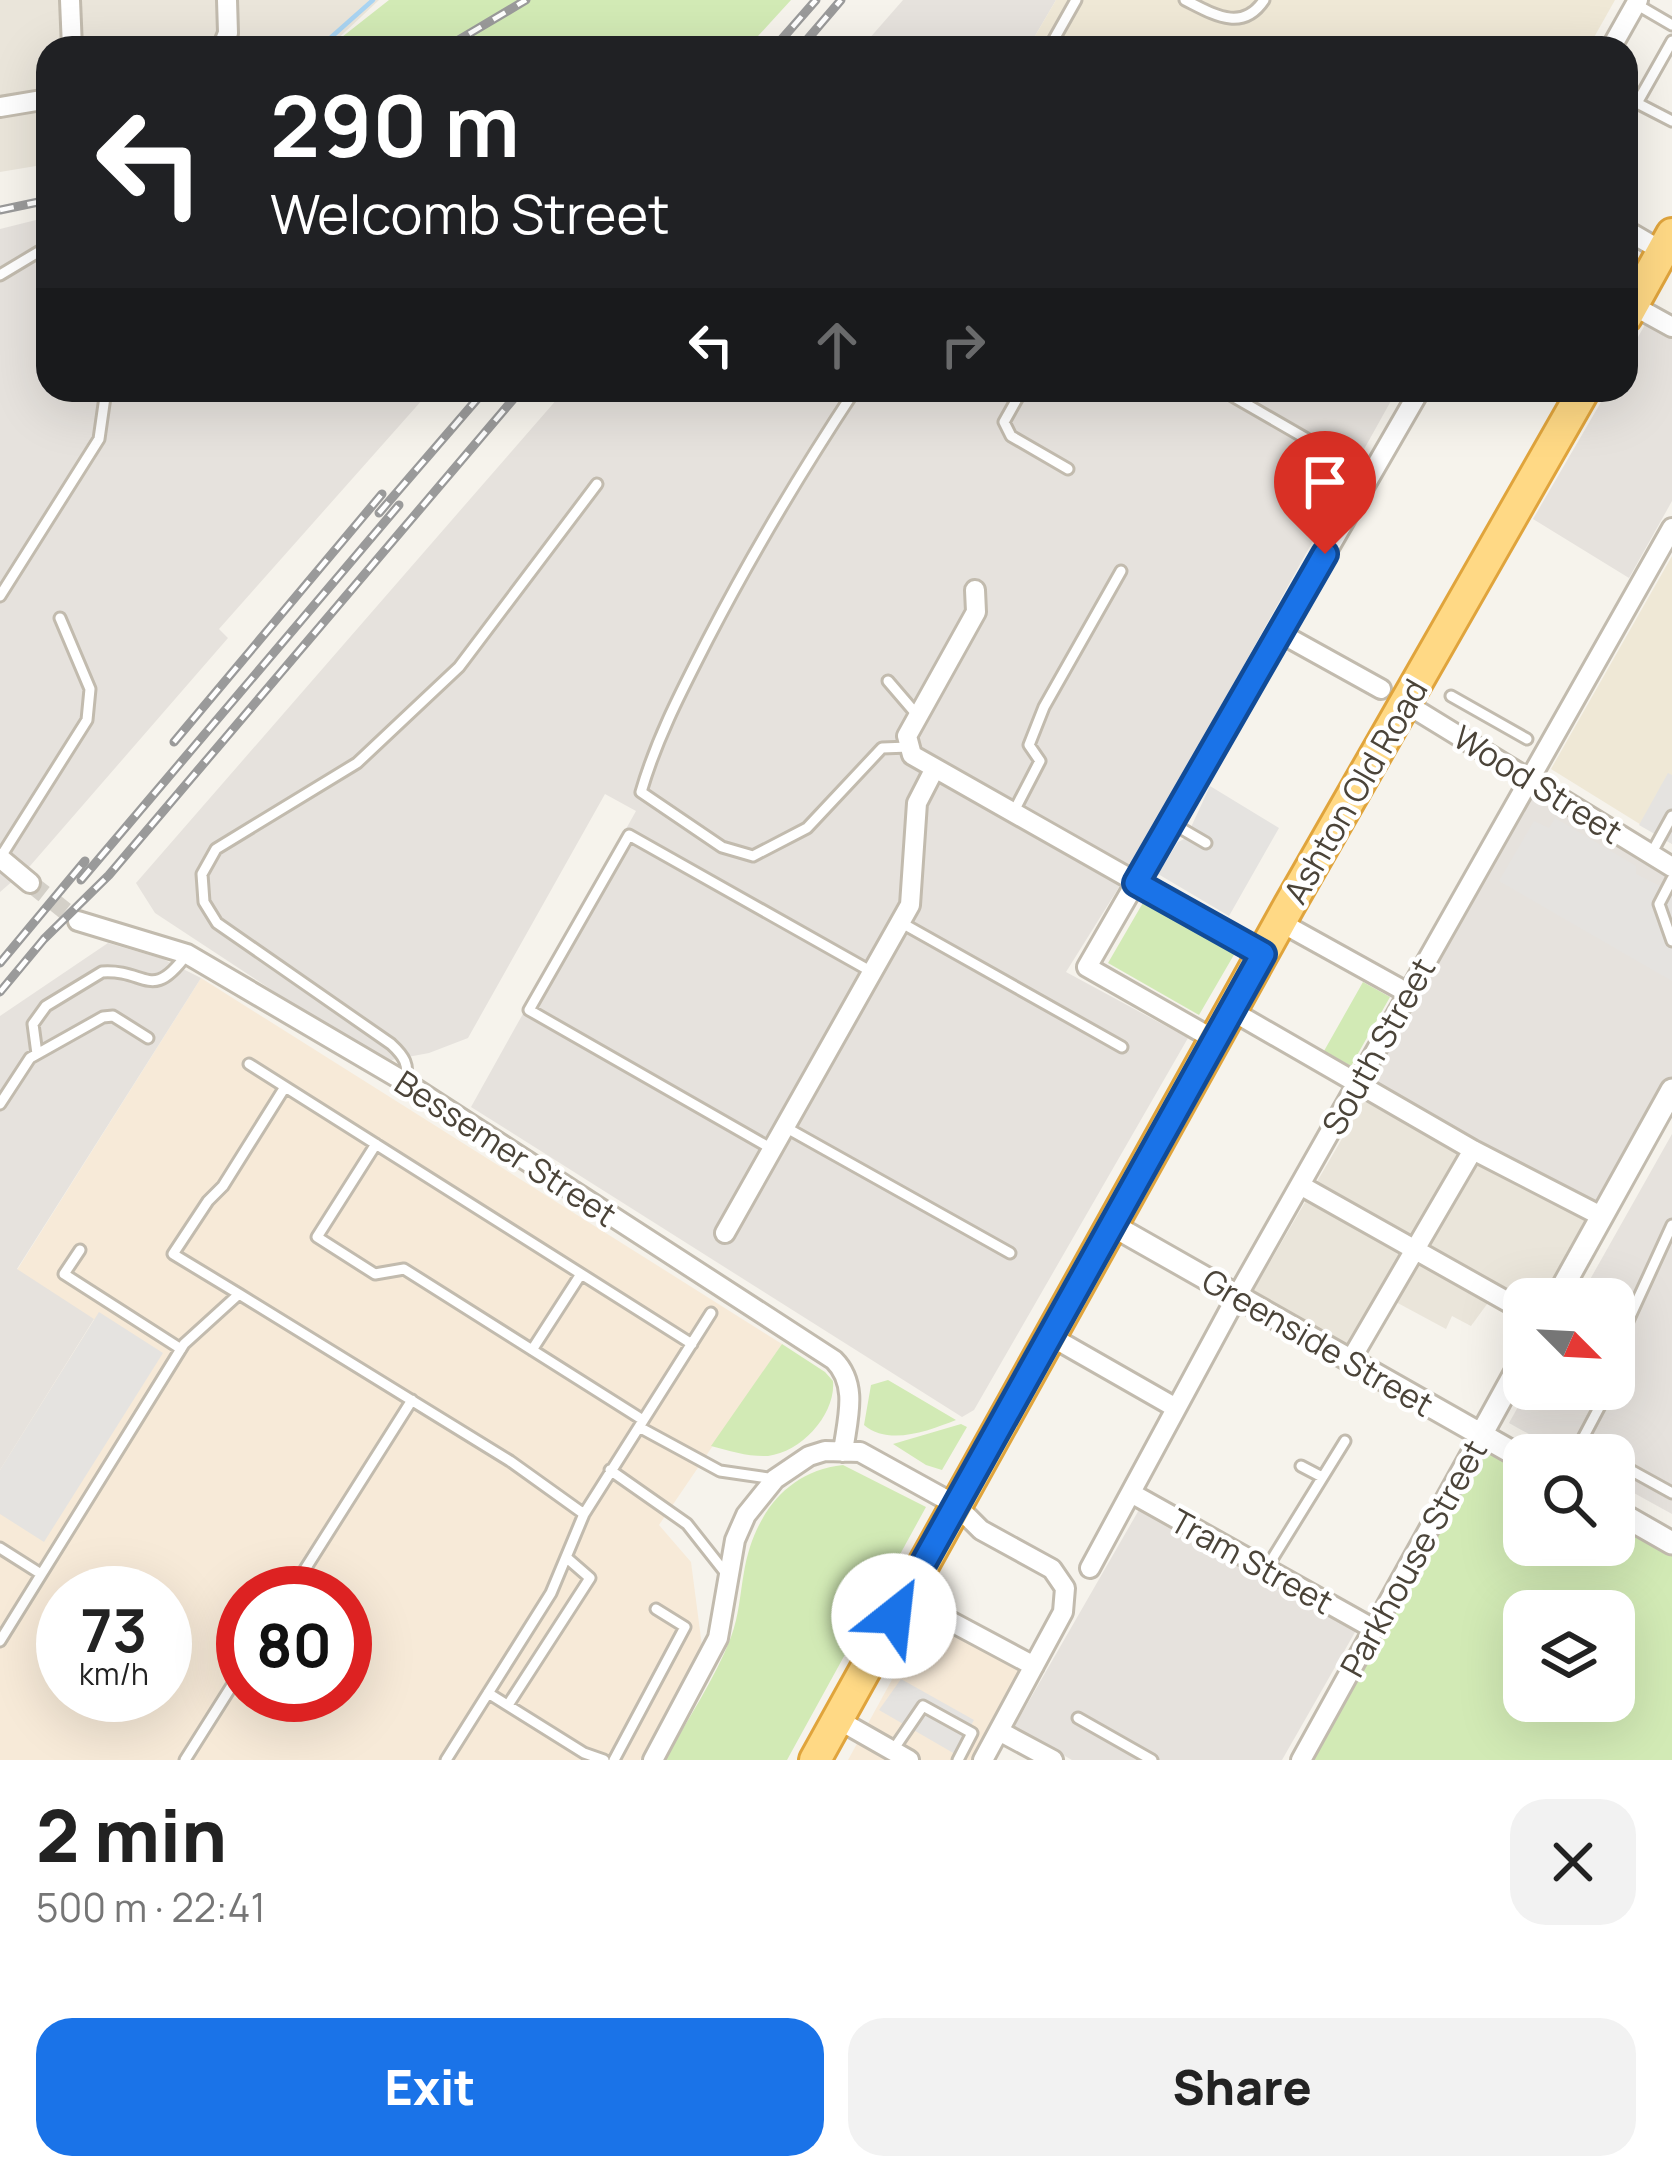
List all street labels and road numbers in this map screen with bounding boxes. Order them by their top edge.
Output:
street label: Ashton Old Road [1272,671,1438,911]
street label: Wood Street [1445,714,1631,854]
street label: South Street [1311,949,1445,1143]
street label: Bessemer Street [387,1060,625,1236]
street label: Greenside Street [1194,1258,1442,1426]
street label: Parkhouse Street [1329,1431,1497,1685]
street label: Tram Street [1163,1498,1341,1624]

